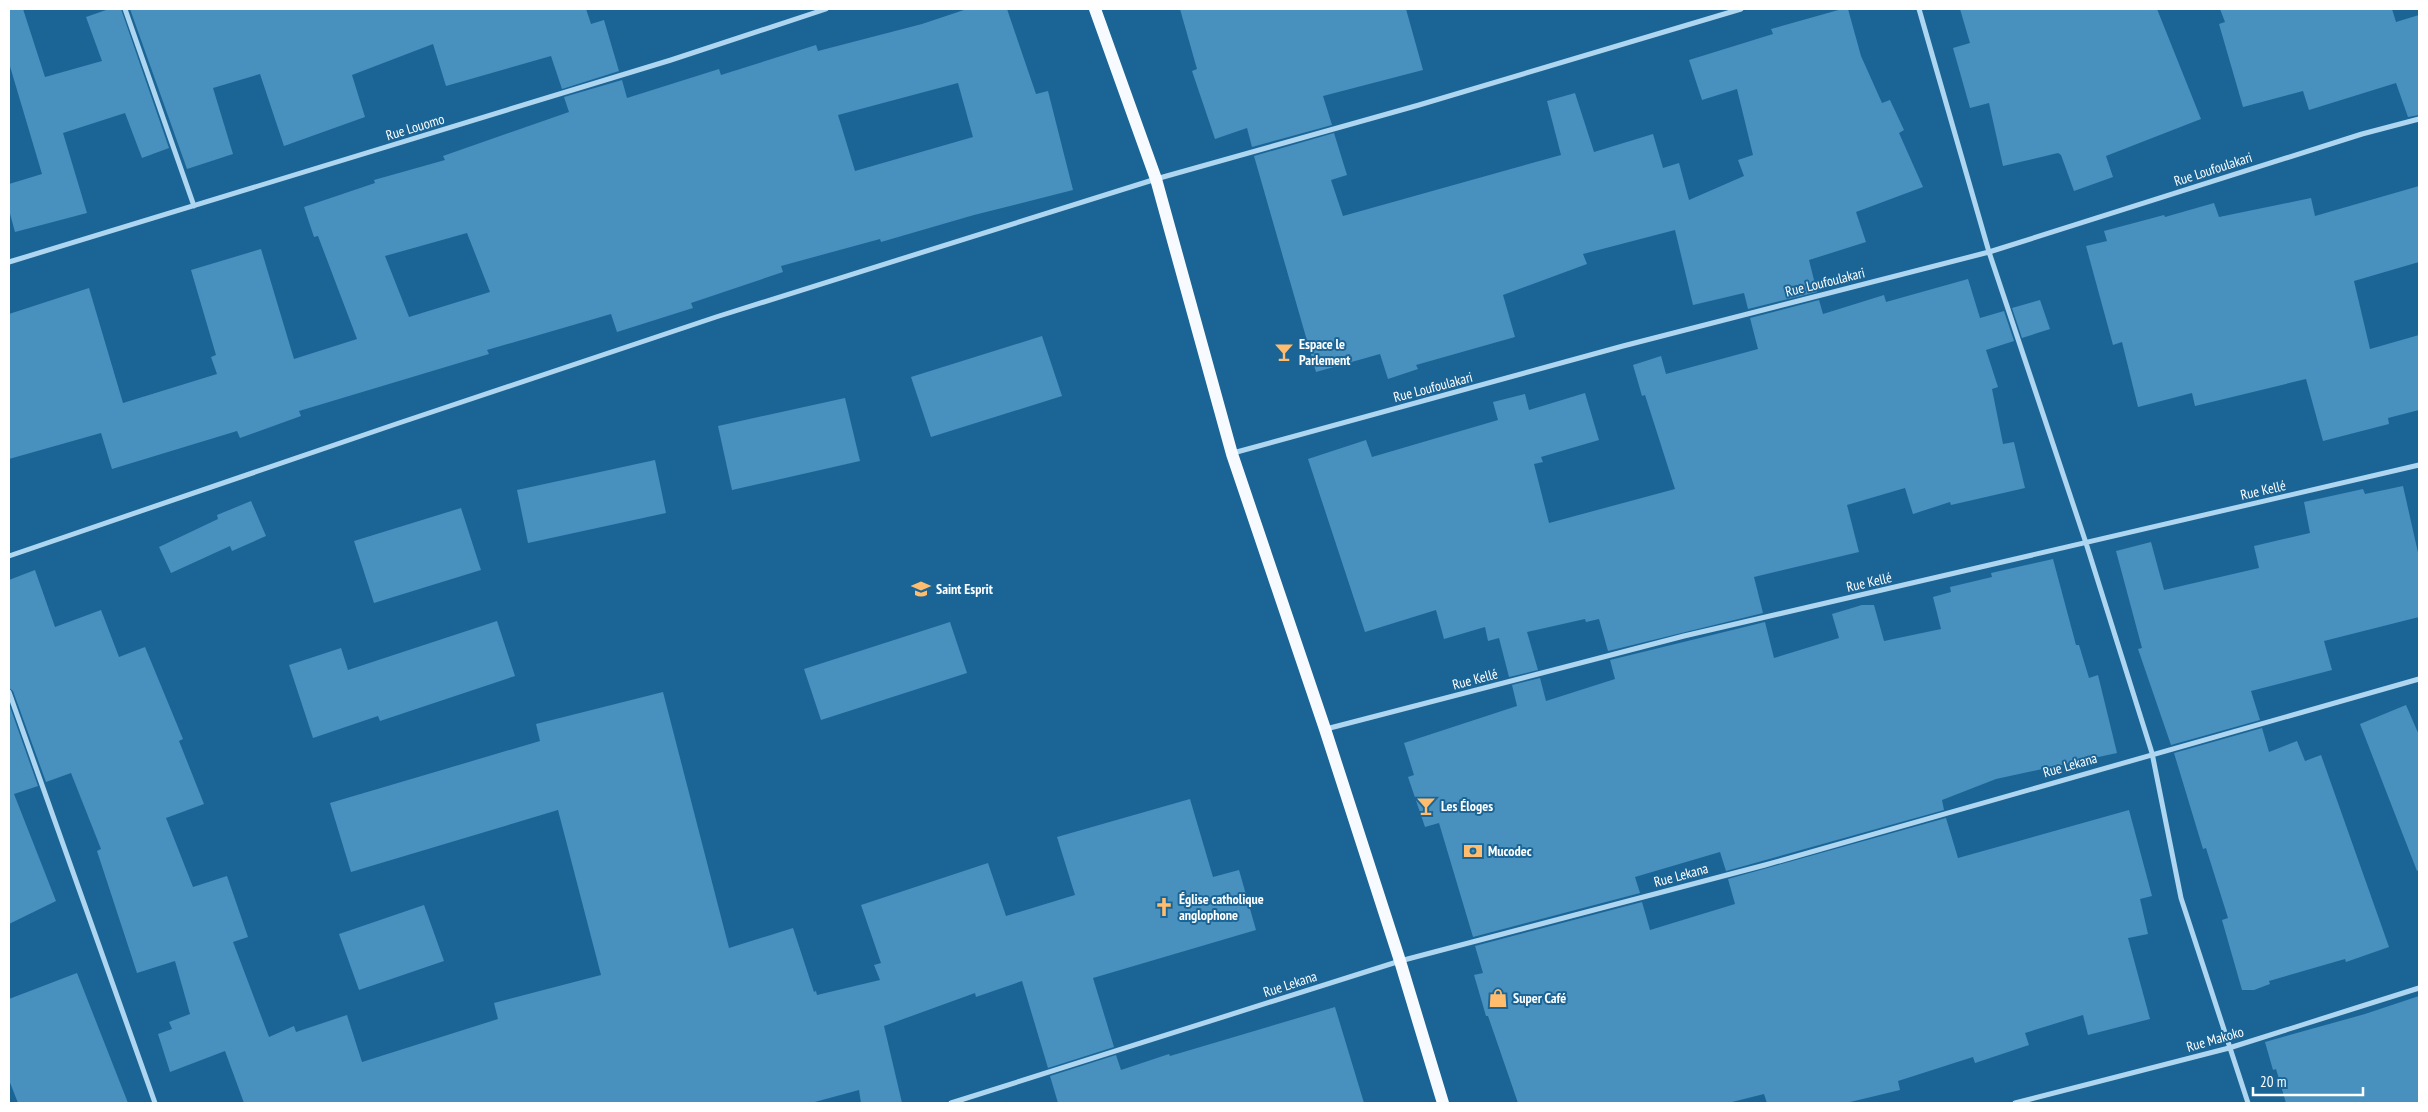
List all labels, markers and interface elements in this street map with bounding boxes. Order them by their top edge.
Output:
street label: Rue Louomo [384,110,446,144]
street label: Rue Loufoulakari [2172,148,2254,190]
street label: Rue Loufoulakari [1783,263,1867,301]
place label: Espace le Parlement [1299,335,1350,369]
bar icon: Espace le Parlement [1273,341,1295,363]
street label: Rue Loufoulakari [1391,368,1475,406]
street label: Rue Kellé [2239,476,2288,504]
street label: Rue Kellé [1845,568,1894,596]
school or university icon: Saint Esprit [910,578,932,600]
place label: Saint Esprit [936,580,993,598]
street label: Rue Kellé [1450,664,1500,694]
street label: Rue Lekana [2041,749,2099,781]
bar icon: Les Éloges [1415,795,1437,817]
place label: Les Éloges [1441,797,1493,815]
bank icon: Mucodec [1462,840,1484,862]
place label: Mucodec [1488,842,1532,860]
street label: Rue Lekana [1652,859,1710,891]
place label: Église catholique anglophone [1179,890,1264,924]
church icon: Église catholique anglophone [1153,896,1175,918]
street label: Rue Lekana [1261,967,1319,1001]
shop icon: Super Café [1487,987,1509,1009]
place label: Super Café [1513,989,1566,1007]
street label: Rue Makoko [2184,1022,2246,1056]
scale bar [2253,1064,2363,1096]
text: 20 m [2260,1072,2286,1091]

